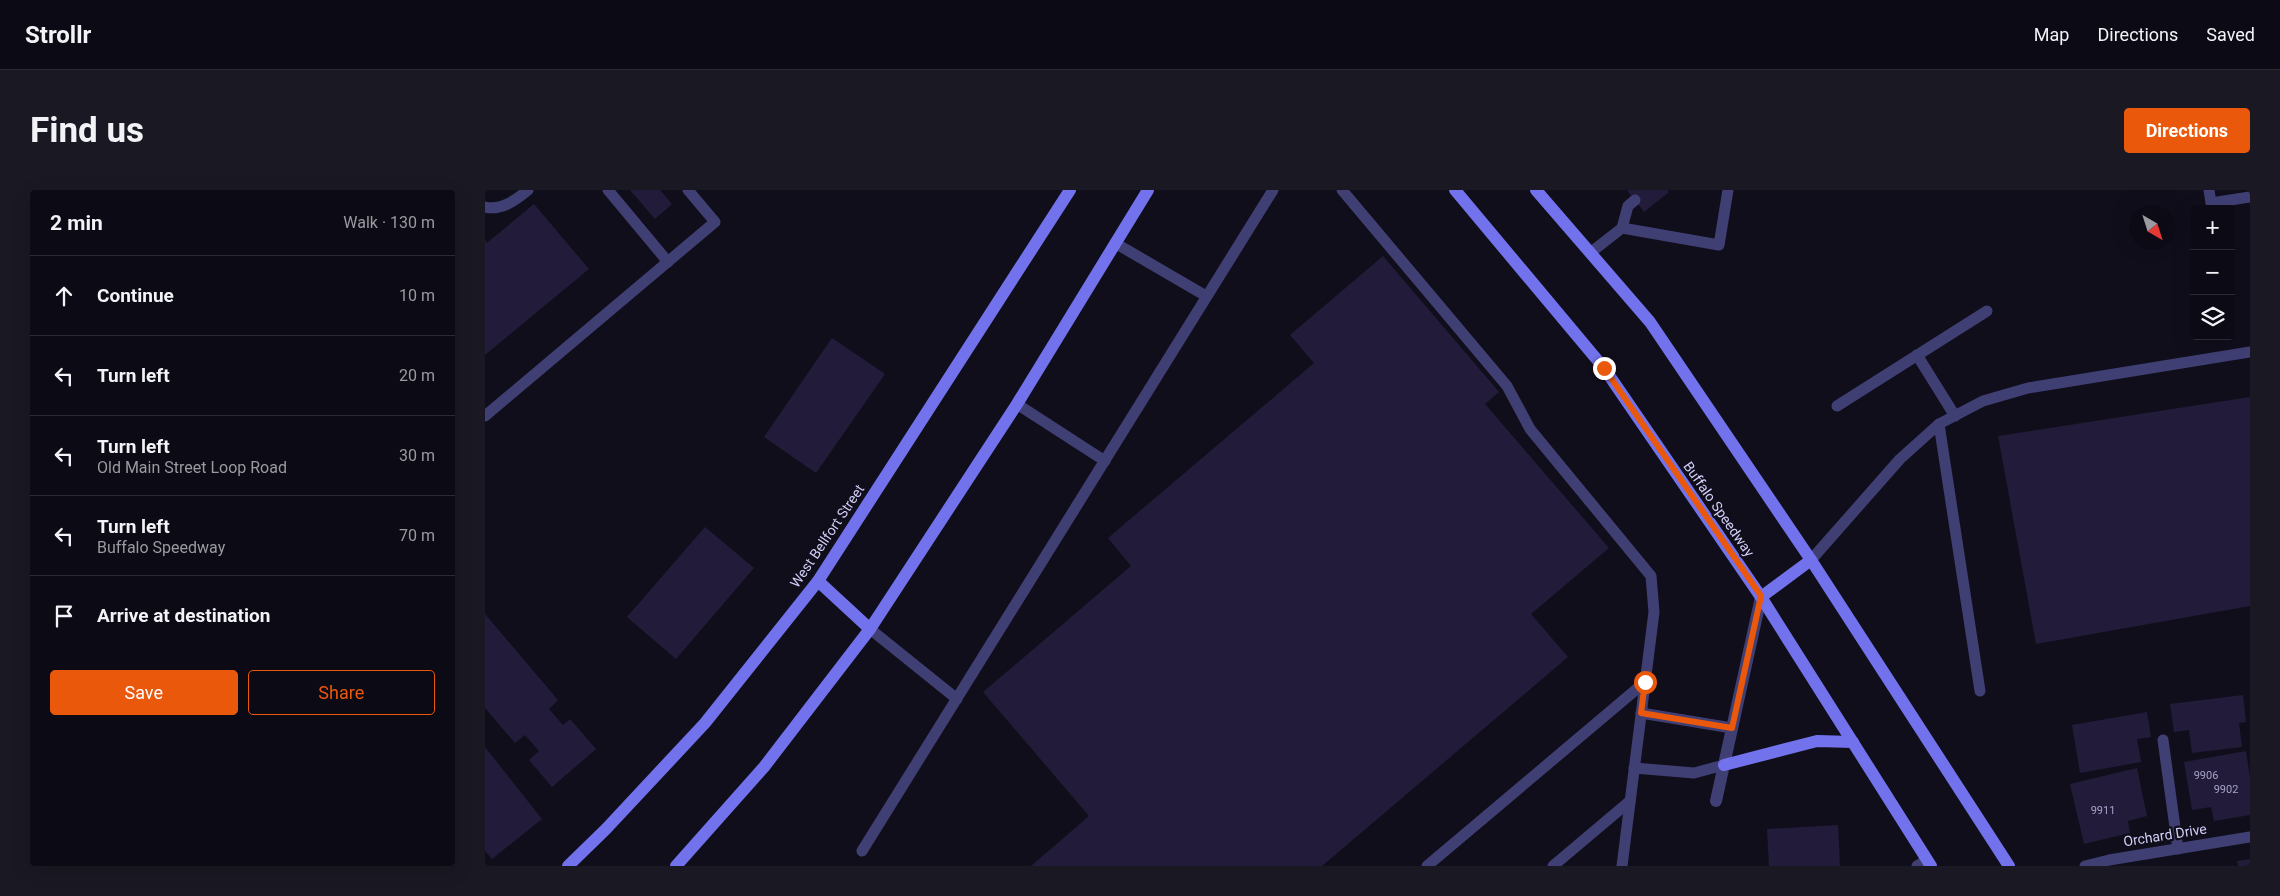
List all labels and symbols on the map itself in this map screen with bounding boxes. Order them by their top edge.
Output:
north arrow [2130,205,2175,250]
route end [1593,357,1616,380]
street label: Buffalo Speedway [1680,458,1758,560]
street label: West Bellfort Street [787,481,868,591]
route start [1634,671,1657,694]
house number: 9906 [2194,769,2218,782]
house number: 9902 [2214,783,2238,796]
house number: 9911 [2091,804,2115,817]
street label: Orchard Drive [2122,821,2208,849]

